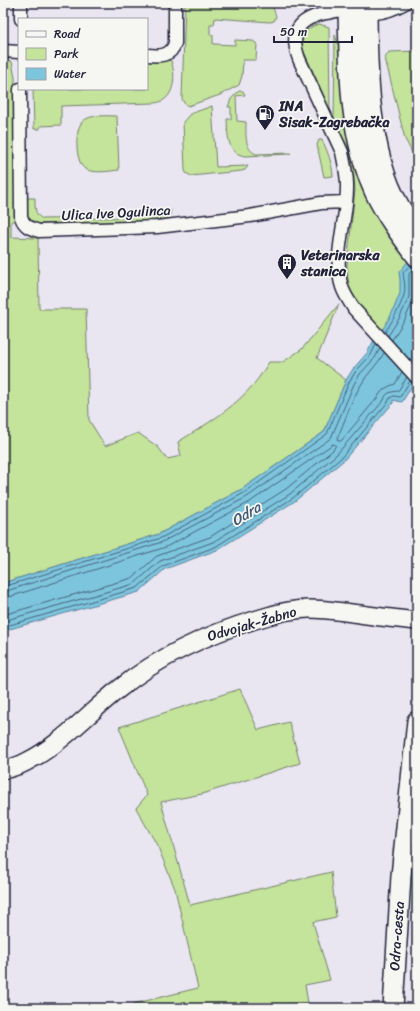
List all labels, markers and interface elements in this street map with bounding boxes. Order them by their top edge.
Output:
legend [18,18,148,90]
scale bar [274,18,352,44]
text: 50 m [280,21,307,43]
text: Road [54,23,81,45]
text: Park [54,43,79,65]
text: Water [54,63,87,85]
place label: INA Sisak-Zagrebačka [278,94,390,135]
fuel station icon: INA Sisak-Zagrebačka [254,103,276,131]
street label: Ulica Ive Ogulinca [61,198,171,228]
place label: Veterinarska stanica [300,243,381,284]
building icon: Veterinarska stanica [276,252,298,280]
water label: Odra [226,494,267,533]
street label: Odvojak-Žabno [204,599,300,649]
street label: Odra-cesta [382,900,412,972]

